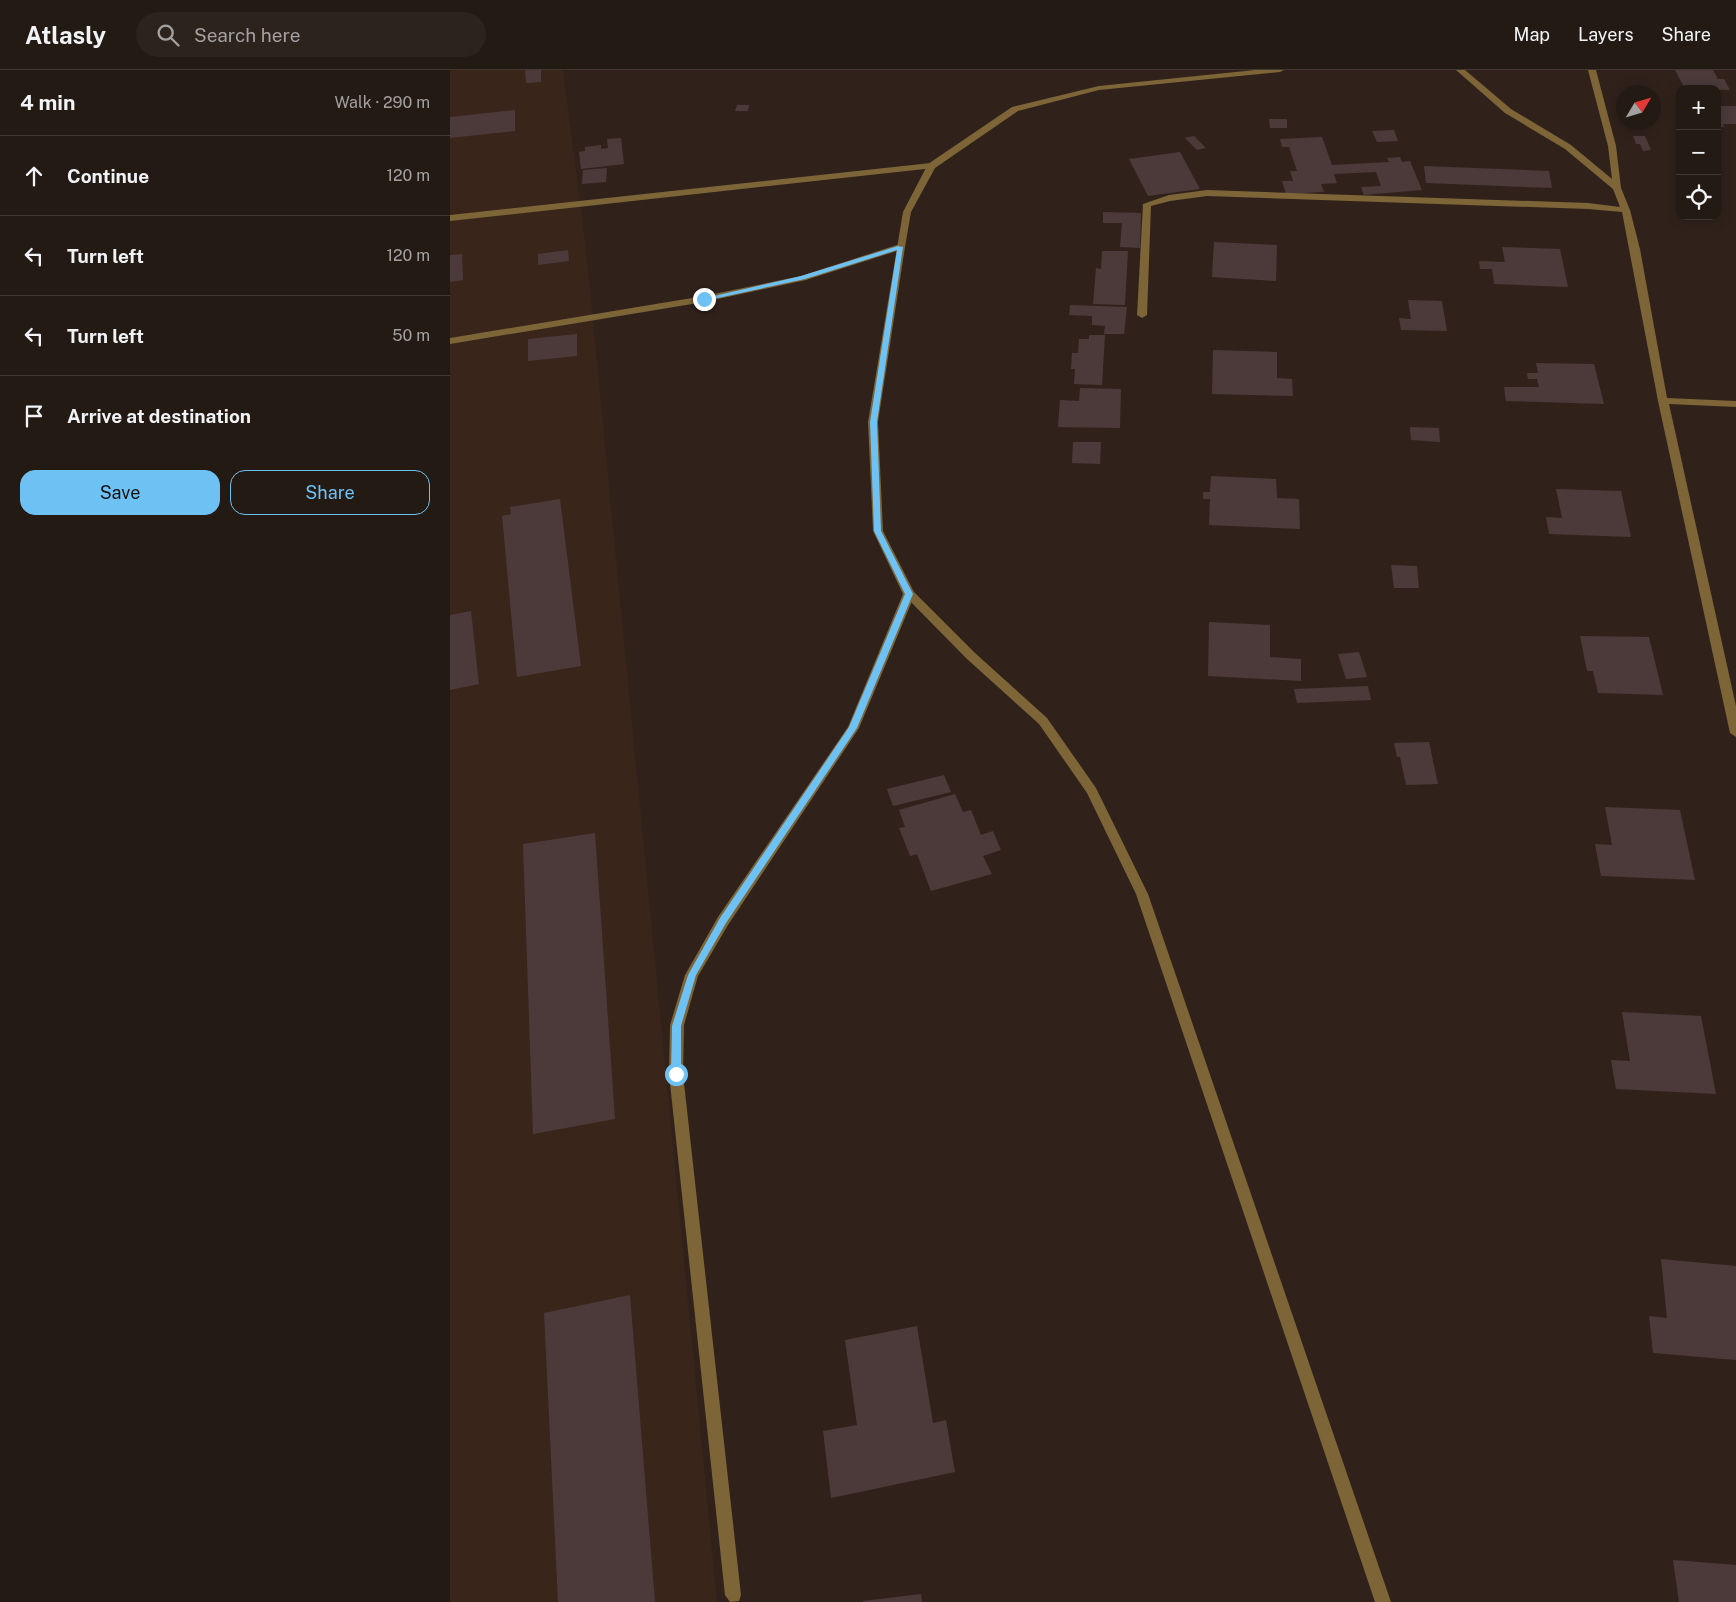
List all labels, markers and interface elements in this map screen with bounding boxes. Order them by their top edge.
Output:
search box [136,12,486,57]
text: Atlasly [25,21,106,49]
icon: search [154,21,182,49]
text: Search here [194,24,301,46]
text: Map [1514,24,1550,45]
text: Layers [1578,24,1634,45]
text: Share [1662,24,1711,45]
north arrow [1616,85,1661,130]
map controls [1676,85,1721,220]
button: + [1676,85,1721,130]
text: 4 min [20,90,75,115]
text: Walk · 290 m [335,93,430,112]
button: − [1676,130,1721,175]
icon: ahead [20,162,48,190]
text: Continue [67,165,149,187]
text: 120 m [386,166,430,185]
button: locate [1676,175,1721,220]
icon: left [20,242,48,270]
text: Turn left [67,245,144,267]
text: 120 m [386,246,430,265]
route end [693,288,716,311]
icon: left [20,322,48,350]
text: Turn left [67,325,144,347]
text: 50 m [392,326,430,345]
icon: arrive [20,402,48,430]
text: Arrive at destination [67,405,251,427]
button: Save [20,470,220,515]
button: Share [230,470,430,515]
route start [665,1063,688,1086]

